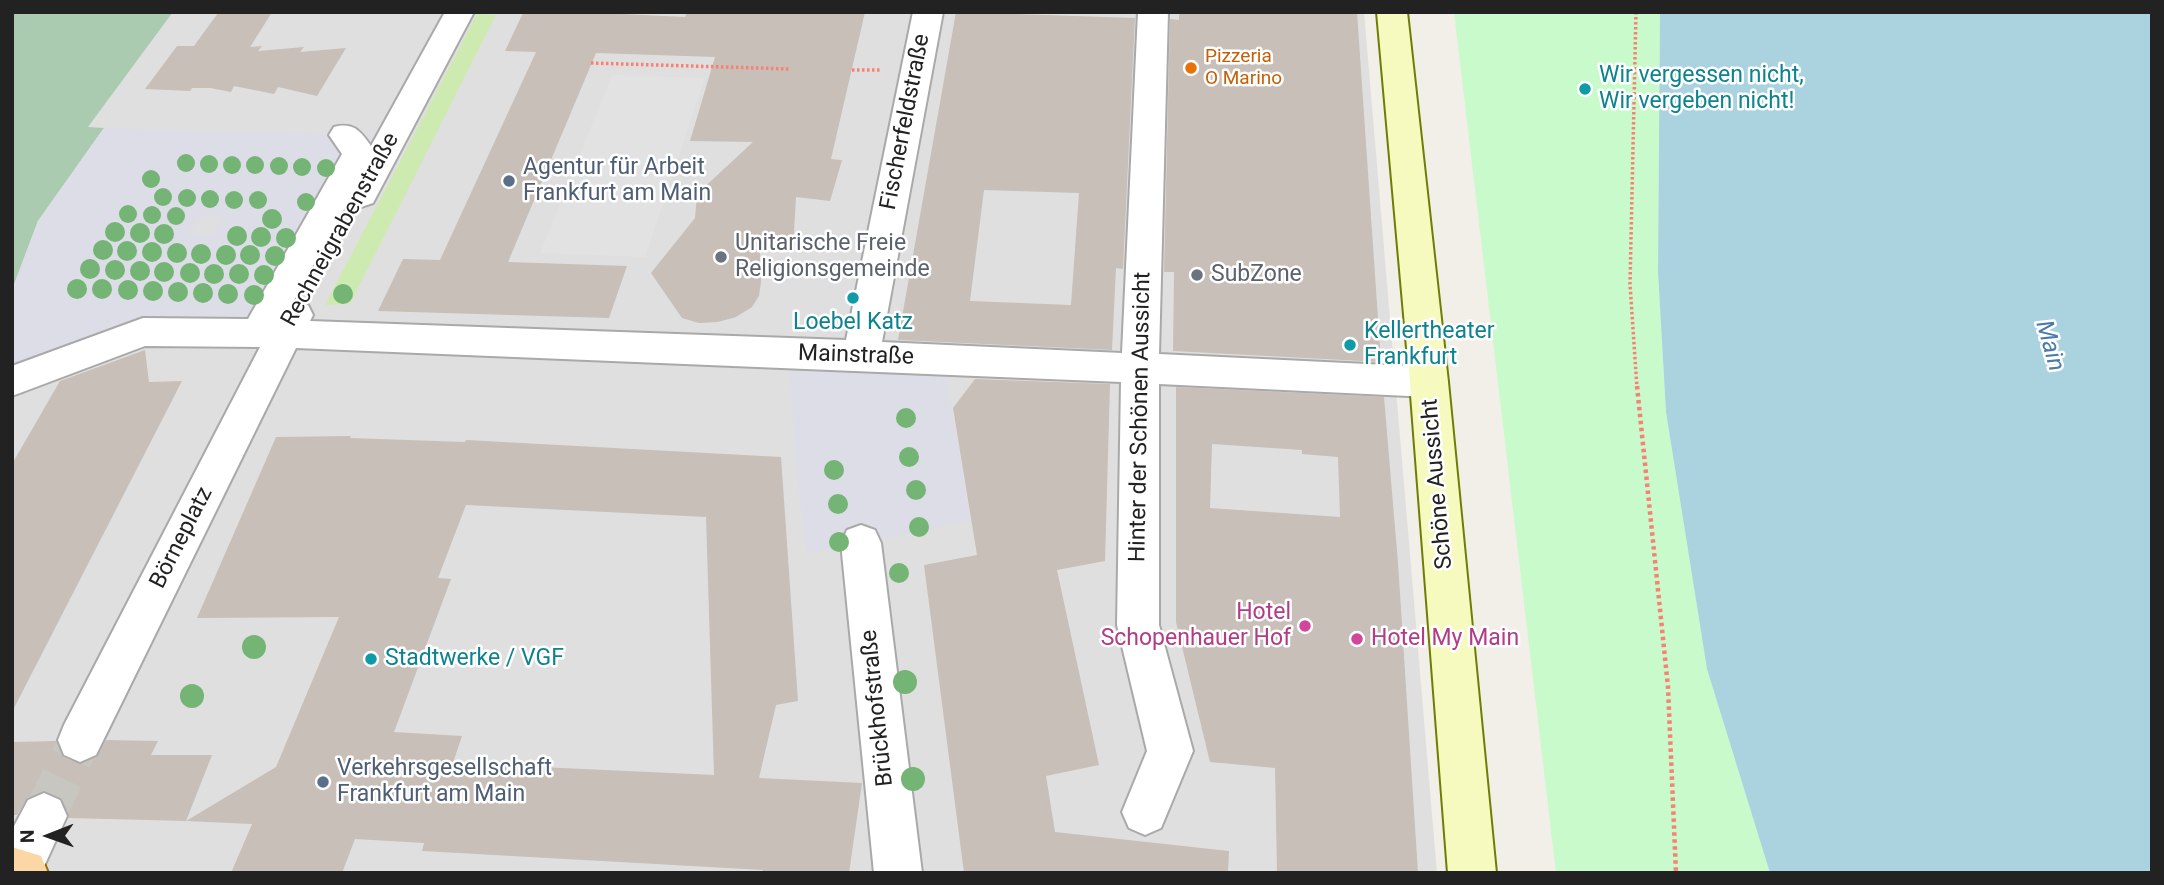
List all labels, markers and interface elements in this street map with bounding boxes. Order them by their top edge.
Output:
street label: Fischerfeldstraße [875,32,937,212]
place label: Pizzeria O Marino [1205,46,1282,90]
marker: Pizzeria O Marino [1183,60,1199,76]
place label: Wir vergessen nicht, Wir vergeben nicht! [1599,62,1804,116]
marker: Wir vergessen nicht, Wir vergeben nicht! [1577,81,1593,97]
street label: Rechneigrabenstraße [276,128,406,332]
place label: Agentur für Arbeit Frankfurt am Main [523,154,711,208]
marker: Agentur für Arbeit Frankfurt am Main [501,173,517,189]
place label: Unitarische Freie Religionsgemeinde [735,230,930,284]
marker: Unitarische Freie Religionsgemeinde [713,249,729,265]
place label: SubZone [1211,261,1302,289]
marker: SubZone [1189,267,1205,283]
street label: Hinter der Schönen Aussicht [1125,272,1157,562]
marker: Loebel Katz [845,290,861,306]
place label: Loebel Katz [793,309,913,337]
water label: Main [2028,317,2070,375]
place label: Kellertheater Frankfurt [1364,318,1494,372]
marker: Kellertheater Frankfurt [1342,337,1358,353]
street label: Mainstraße [798,340,914,372]
street label: Schöne Aussicht [1417,398,1459,570]
street label: Börneplatz [145,483,219,593]
place label: Hotel Schopenhauer Hof [1101,599,1291,653]
marker: Hotel Schopenhauer Hof [1297,618,1313,634]
place label: Hotel My Main [1371,625,1519,653]
street label: Brückhofstraße [856,628,900,788]
marker: Hotel My Main [1349,631,1365,647]
place label: Stadtwerke / VGF [385,645,564,673]
marker: Stadtwerke / VGF [363,651,379,667]
place label: Verkehrsgesellschaft Frankfurt am Main [337,755,552,809]
marker: Verkehrsgesellschaft Frankfurt am Main [315,774,331,790]
north arrow [14,801,84,871]
text: N [16,829,39,843]

